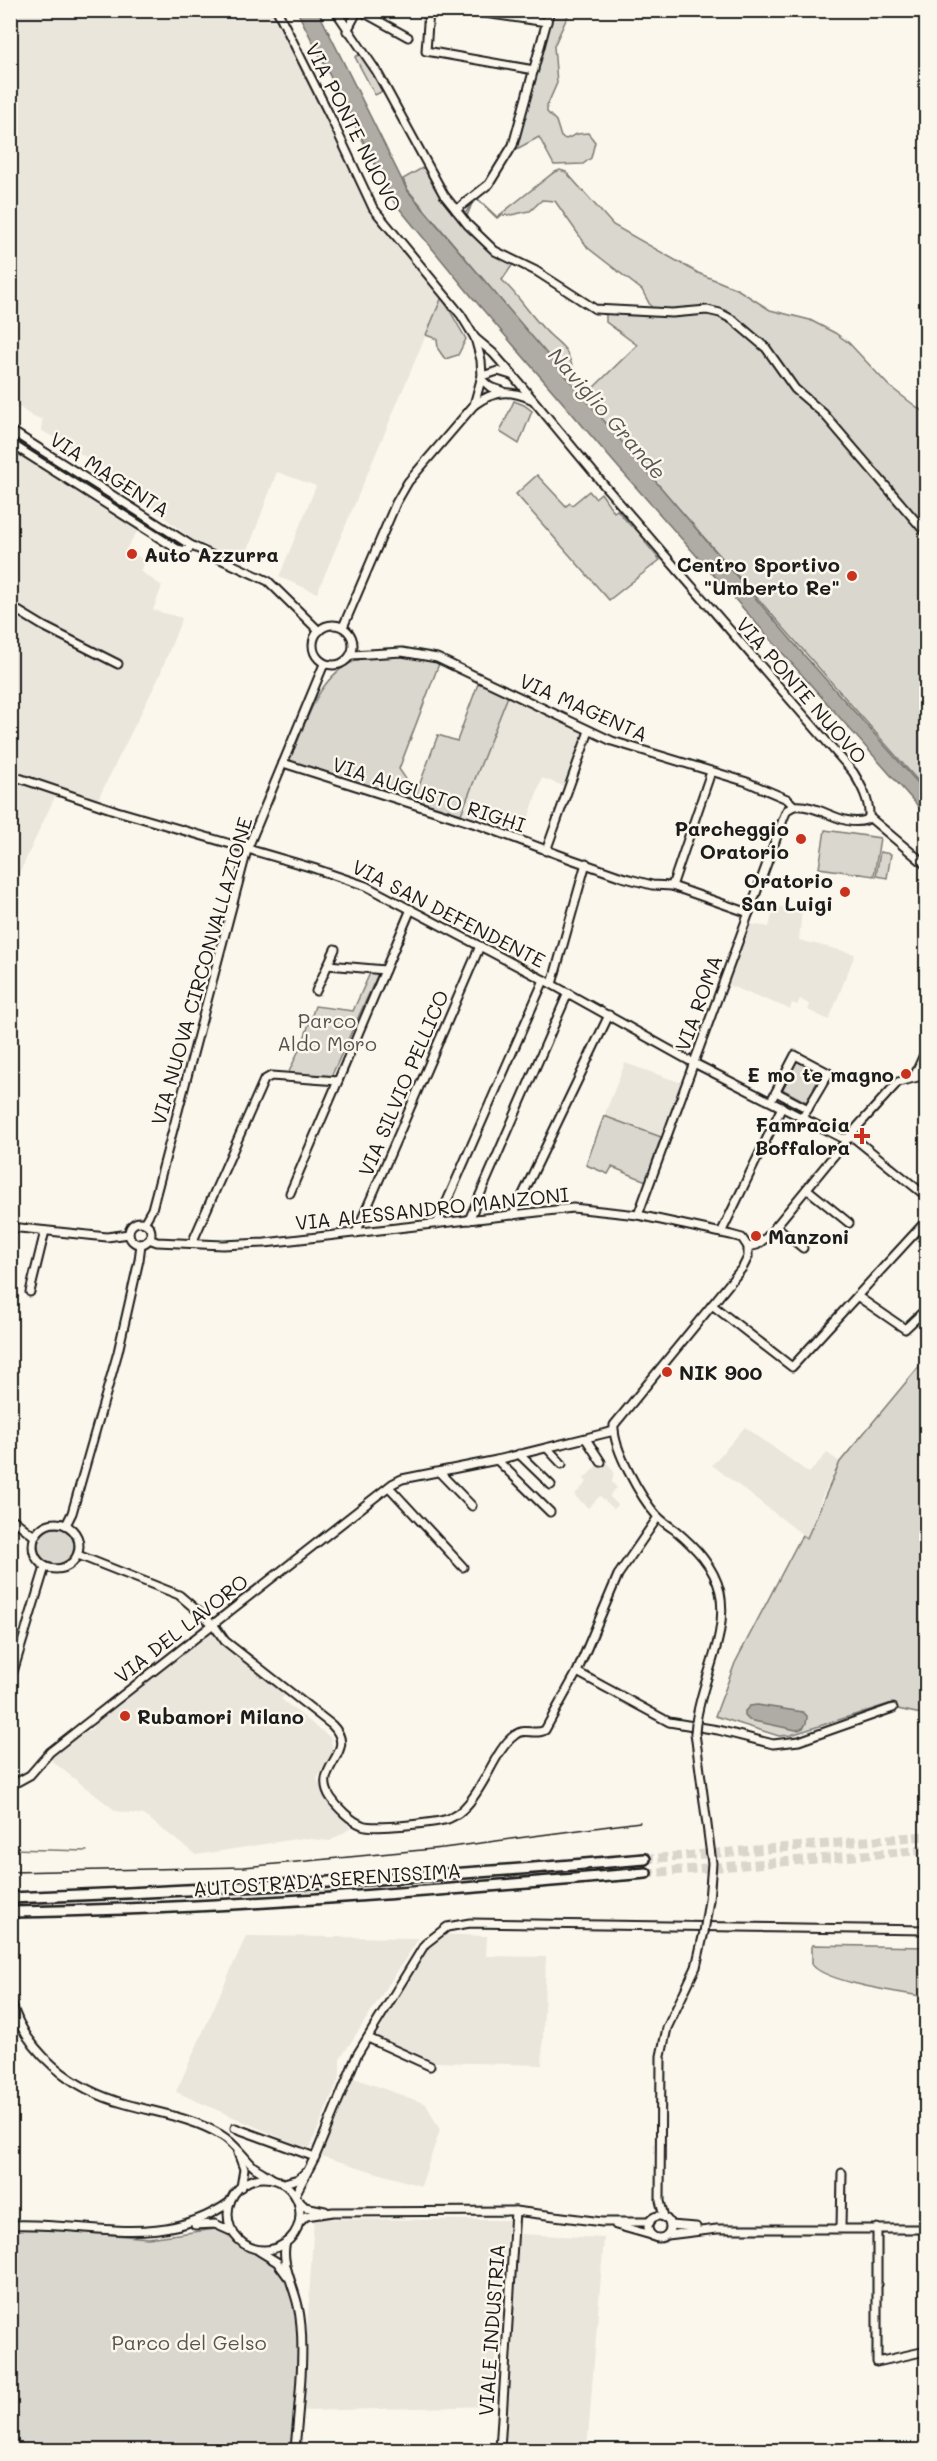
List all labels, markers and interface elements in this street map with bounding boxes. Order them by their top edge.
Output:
street label: VIA PONTE NUOVO [300,38,408,216]
water label: Naviglio Grande [543,341,673,485]
street label: VIA MAGENTA [45,426,175,522]
place label: Auto Azzurra [144,541,279,567]
marker: Auto Azzurra [125,547,139,561]
place label: Centro Sportivo "Umberto Re" [677,551,840,600]
marker: Centro Sportivo "Umberto Re" [845,569,859,583]
street label: VIA PONTE NUOVO [731,611,873,769]
street label: VIA MAGENTA [516,667,652,747]
street label: VIA AUGUSTO RIGHI [329,751,529,838]
street label: VIA NUOVA CIRCONVALLAZIONE [144,814,258,1128]
place label: Parcheggio Oratorio [674,815,789,864]
marker: Parcheggio Oratorio [794,832,808,846]
street label: VIA SAN DEFENDENTE [348,853,550,973]
place label: Oratorio San Luigi [741,867,833,916]
marker: Oratorio San Luigi [838,885,852,899]
street label: VIA ROMA [669,951,727,1055]
street label: VIA SILVIO PELLICO [352,986,454,1180]
park label: Parco Aldo Moro [277,1007,377,1056]
place label: E mo te magno [747,1061,894,1087]
marker: E mo te magno [899,1067,913,1081]
place label: Famracia Boffalora [755,1111,850,1160]
marker: Famracia Boffalora [855,1129,869,1143]
street label: VIA ALESSANDRO MANZONI [294,1181,570,1235]
place label: Manzoni [768,1223,850,1249]
marker: Manzoni [749,1229,763,1243]
place label: NIK 900 [679,1359,763,1385]
marker: NIK 900 [660,1365,674,1379]
street label: VIA DEL LAVORO [109,1568,253,1688]
place label: Rubamori Milano [137,1703,304,1729]
marker: Rubamori Milano [118,1709,132,1723]
street label: AUTOSTRADA SERENISSIMA [192,1857,462,1901]
street label: VIALE INDUSTRIA [472,2243,510,2417]
park label: Parco del Gelso [111,2329,267,2355]

